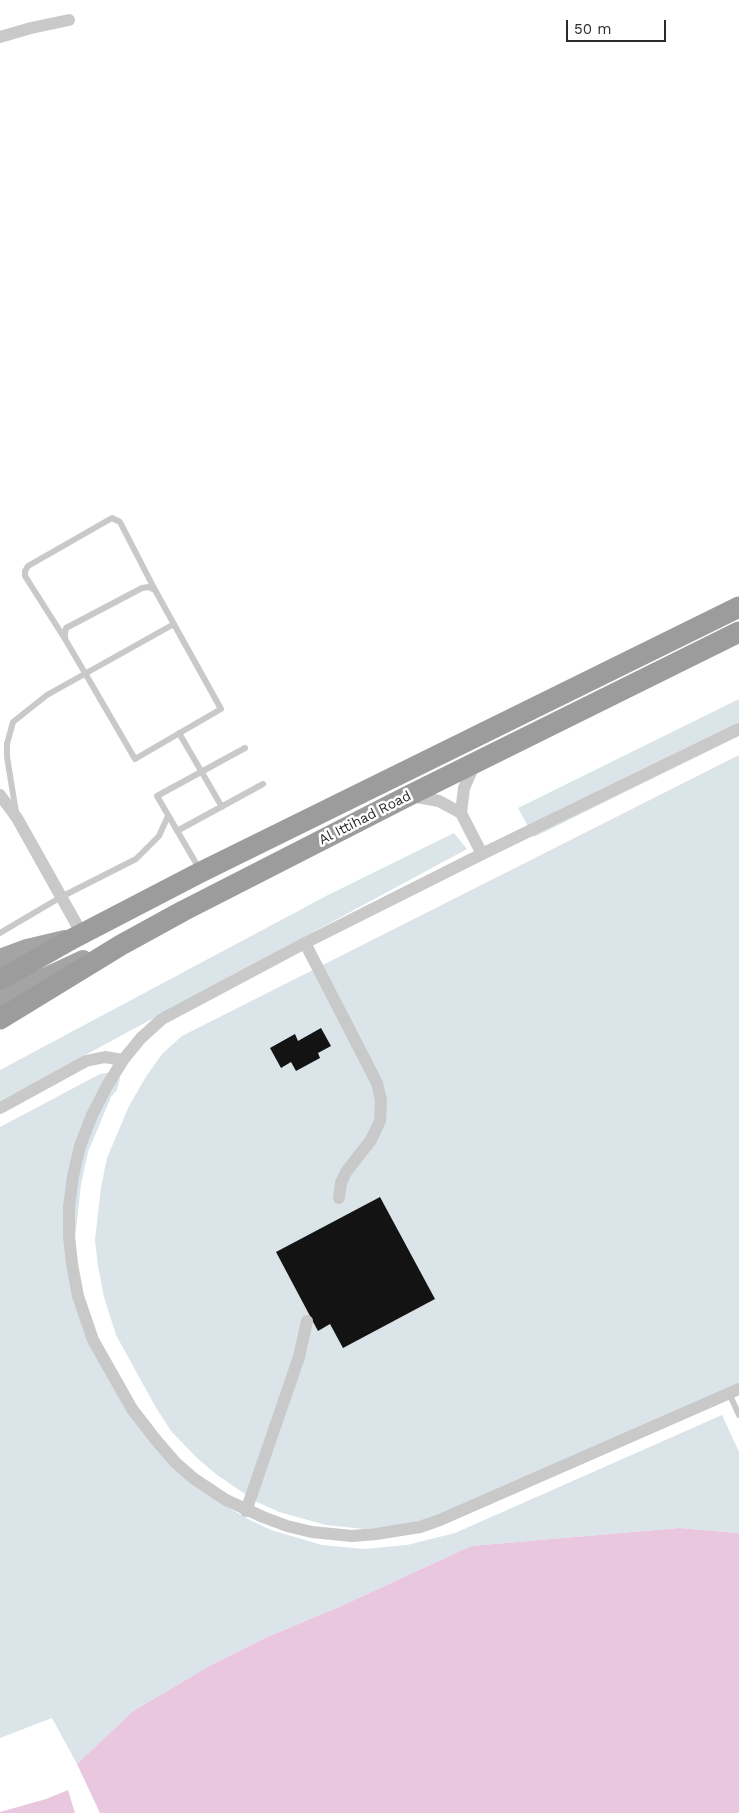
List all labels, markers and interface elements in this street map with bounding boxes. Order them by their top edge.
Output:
scale bar [569,10,669,42]
text: 50 m [574,20,611,38]
street label: Al Ittihad Road [316,788,414,848]

